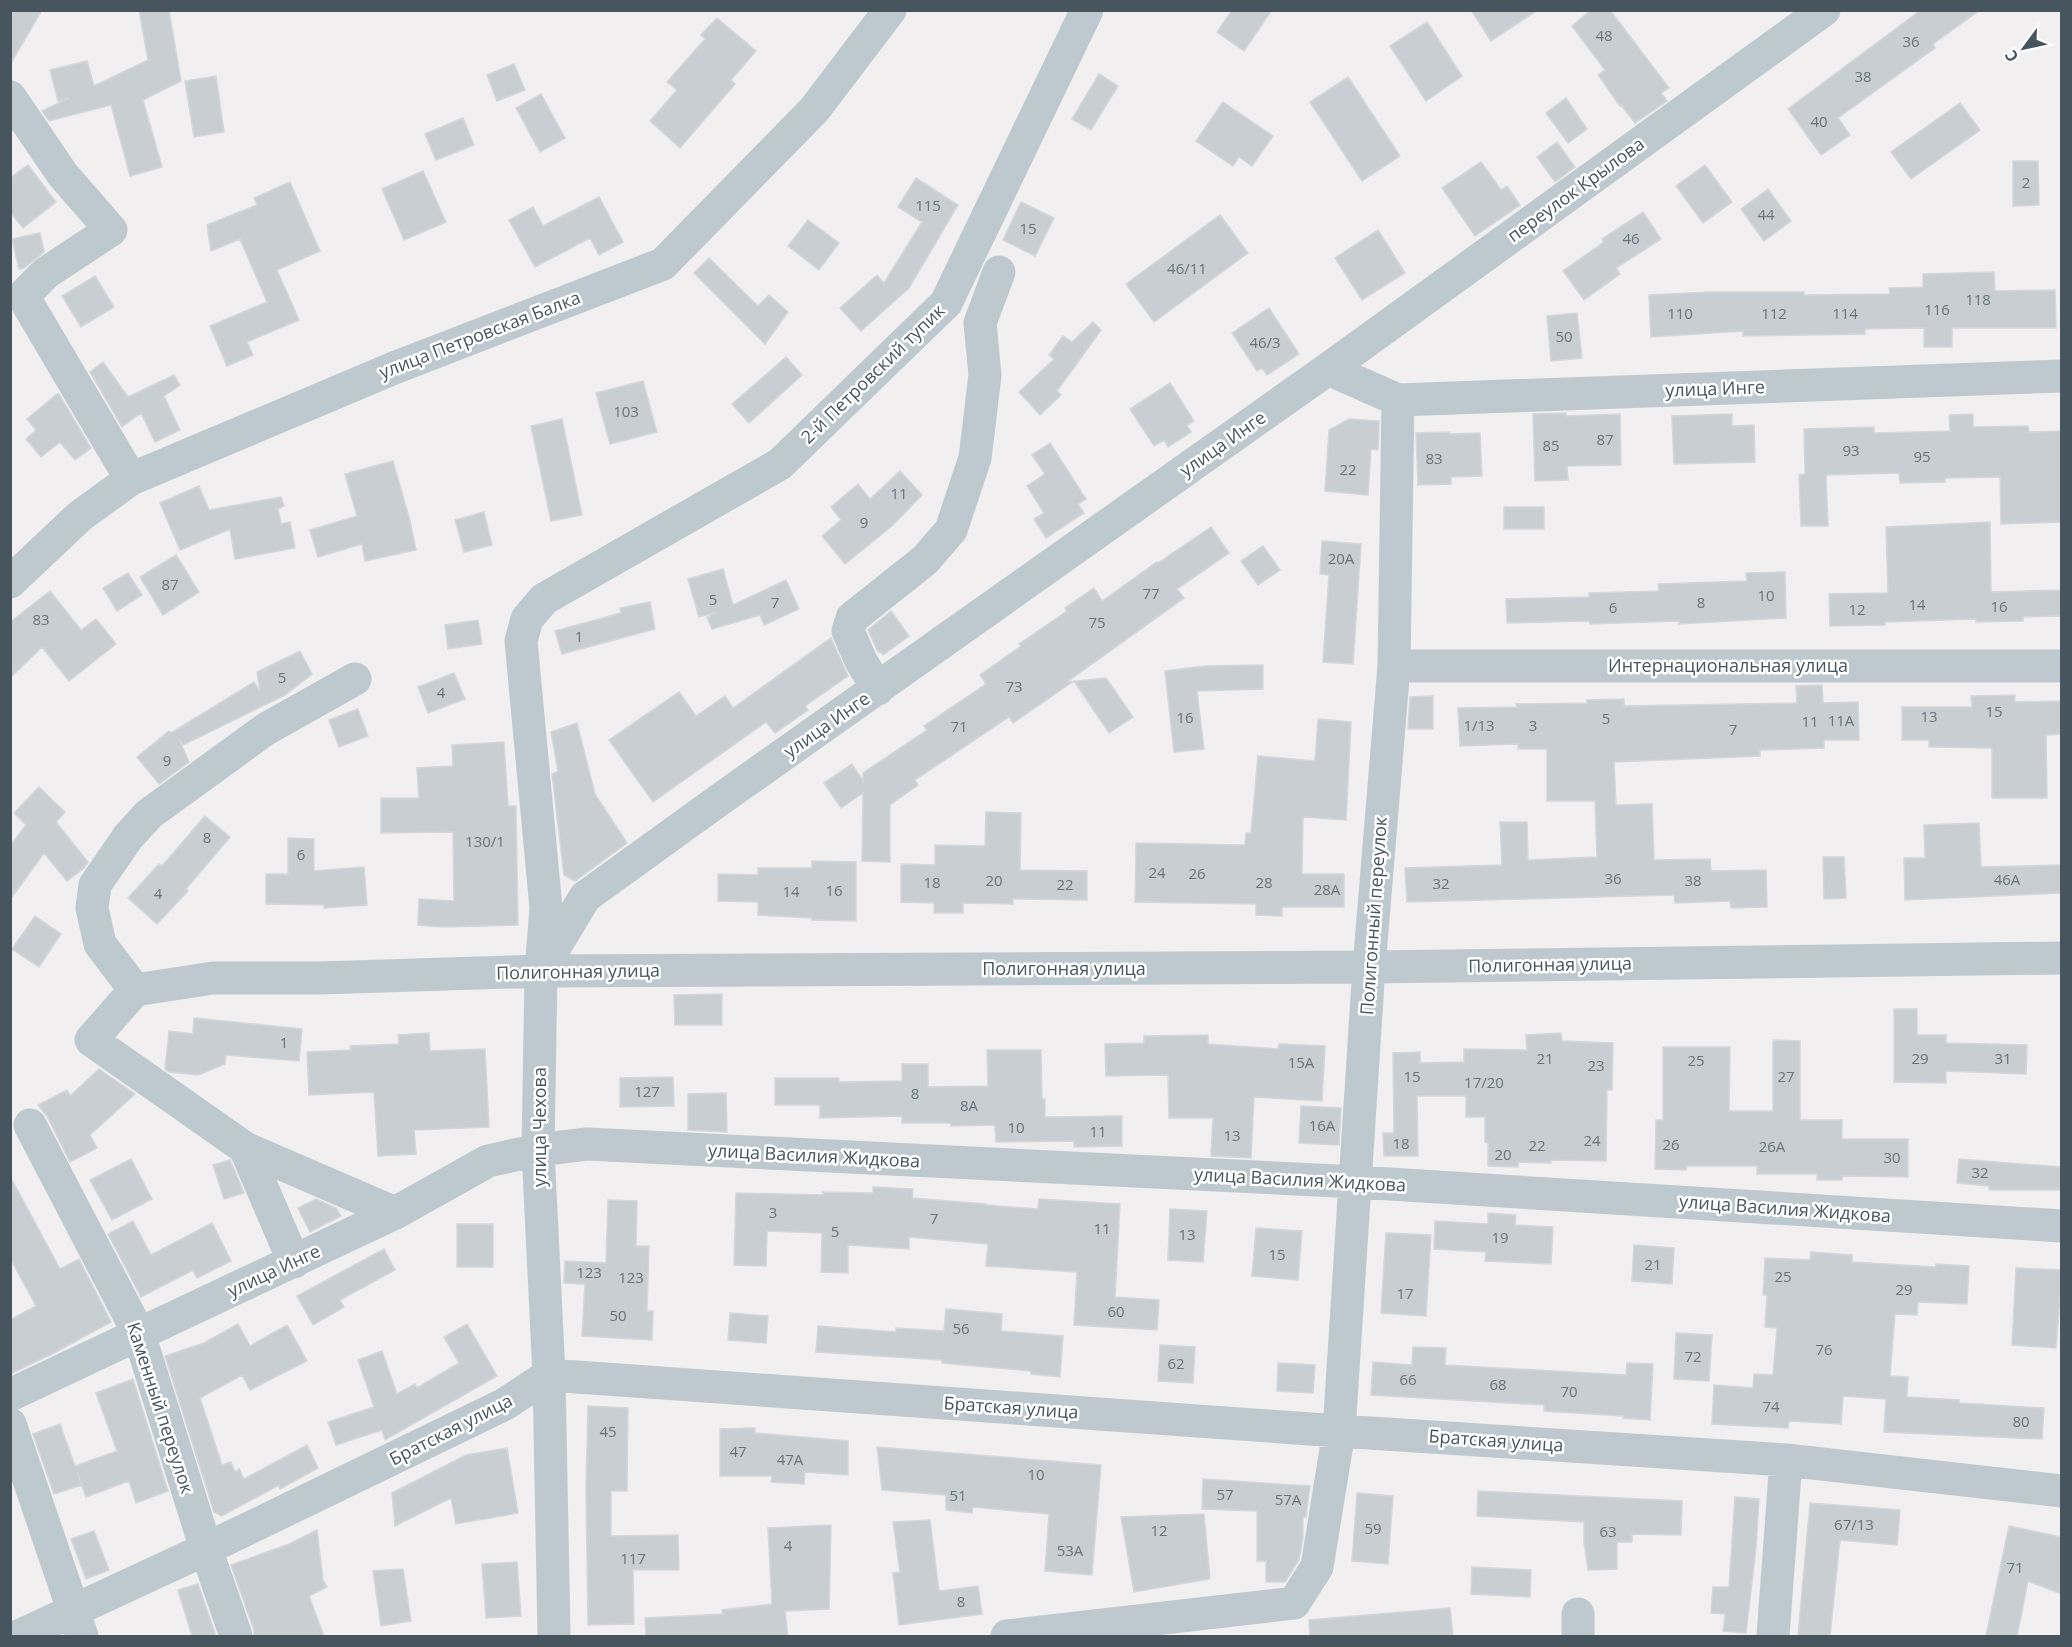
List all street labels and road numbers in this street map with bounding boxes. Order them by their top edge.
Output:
street label: переулок Крылова [1502,131,1649,247]
street label: улица Петровская Балка [376,285,584,384]
street label: 2-й Петровский тупик [795,298,950,448]
street label: улица Инге [1665,374,1765,402]
street label: улица Инге [1175,405,1270,482]
street label: Интернациональная улица [1608,653,1848,677]
street label: улица Инге [779,686,874,763]
street label: Полигонный переулок [1354,815,1392,1016]
street label: Полигонная улица [1468,951,1632,977]
street label: Полигонная улица [982,956,1146,980]
street label: Полигонная улица [496,958,660,984]
street label: улица Чехова [527,1067,551,1187]
street label: улица Василия Жидкова [707,1137,921,1173]
street label: улица Василия Жидкова [1193,1161,1407,1197]
street label: улица Василия Жидкова [1678,1189,1892,1227]
street label: улица Инге [223,1238,324,1302]
street label: Каменный переулок [122,1319,200,1497]
street label: Братская улица [385,1388,516,1470]
street label: Братская улица [943,1390,1079,1424]
street label: Братская улица [1428,1423,1564,1457]

